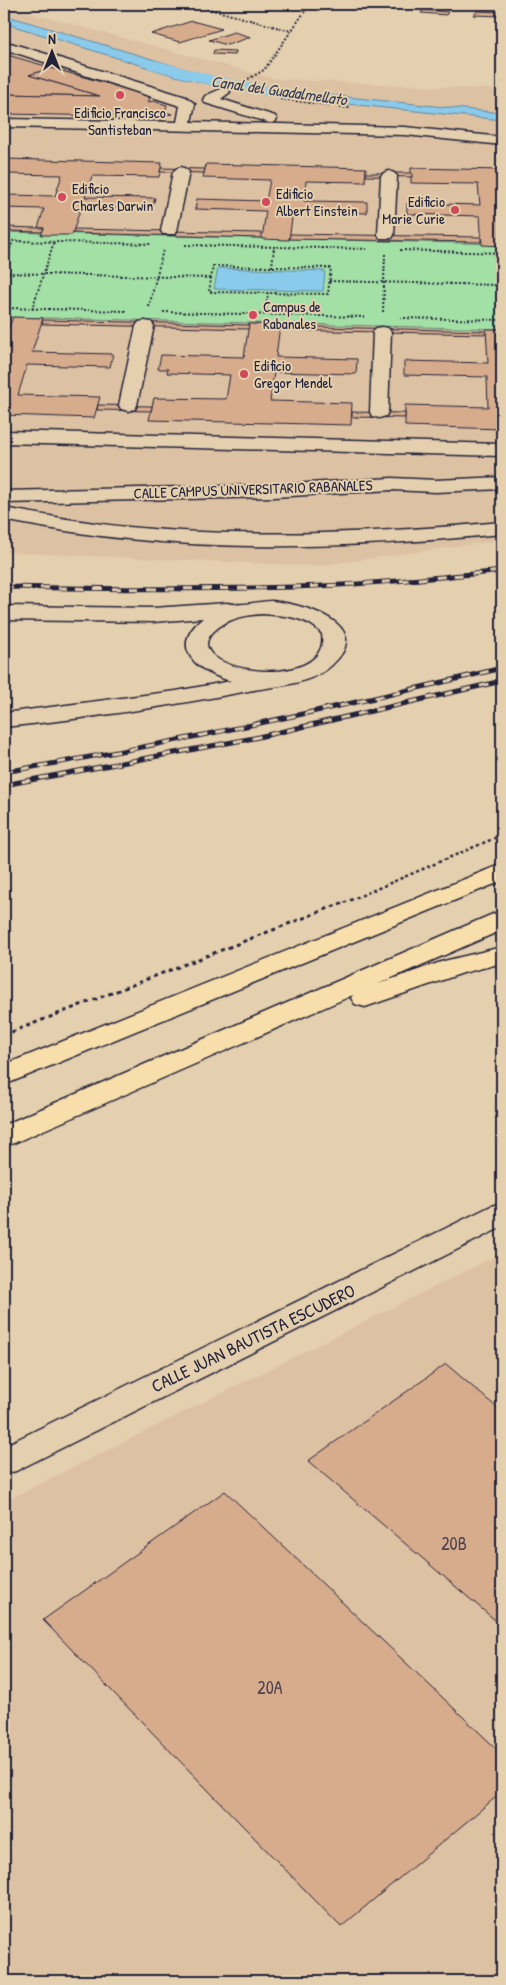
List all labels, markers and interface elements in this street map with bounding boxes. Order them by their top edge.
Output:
north arrow [28,28,78,78]
text: N [48,29,56,48]
water label: Canal del Guadalmellato [210,70,350,111]
marker: Edificio Francisco Santisteban [114,89,126,101]
place label: Edificio Francisco Santisteban [74,102,166,140]
place label: Edificio Charles Darwin [72,178,153,216]
place label: Edificio Albert Einstein [276,183,358,221]
marker: Edificio Charles Darwin [56,191,68,203]
place label: Edificio Marie Curie [382,191,445,229]
marker: Edificio Albert Einstein [260,196,272,208]
marker: Edificio Marie Curie [449,204,461,216]
place label: Campus de Rabanales [263,296,321,334]
marker: Campus de Rabanales [247,309,259,321]
place label: Edificio Gregor Mendel [254,355,332,393]
marker: Edificio Gregor Mendel [238,368,250,380]
street label: CALLE CAMPUS UNIVERSITARIO RABANALES [133,474,373,504]
street label: CALLE JUAN BAUTISTA ESCUDERO [147,1278,359,1398]
house number: 20B [441,1531,467,1556]
house number: 20A [257,1675,283,1700]

